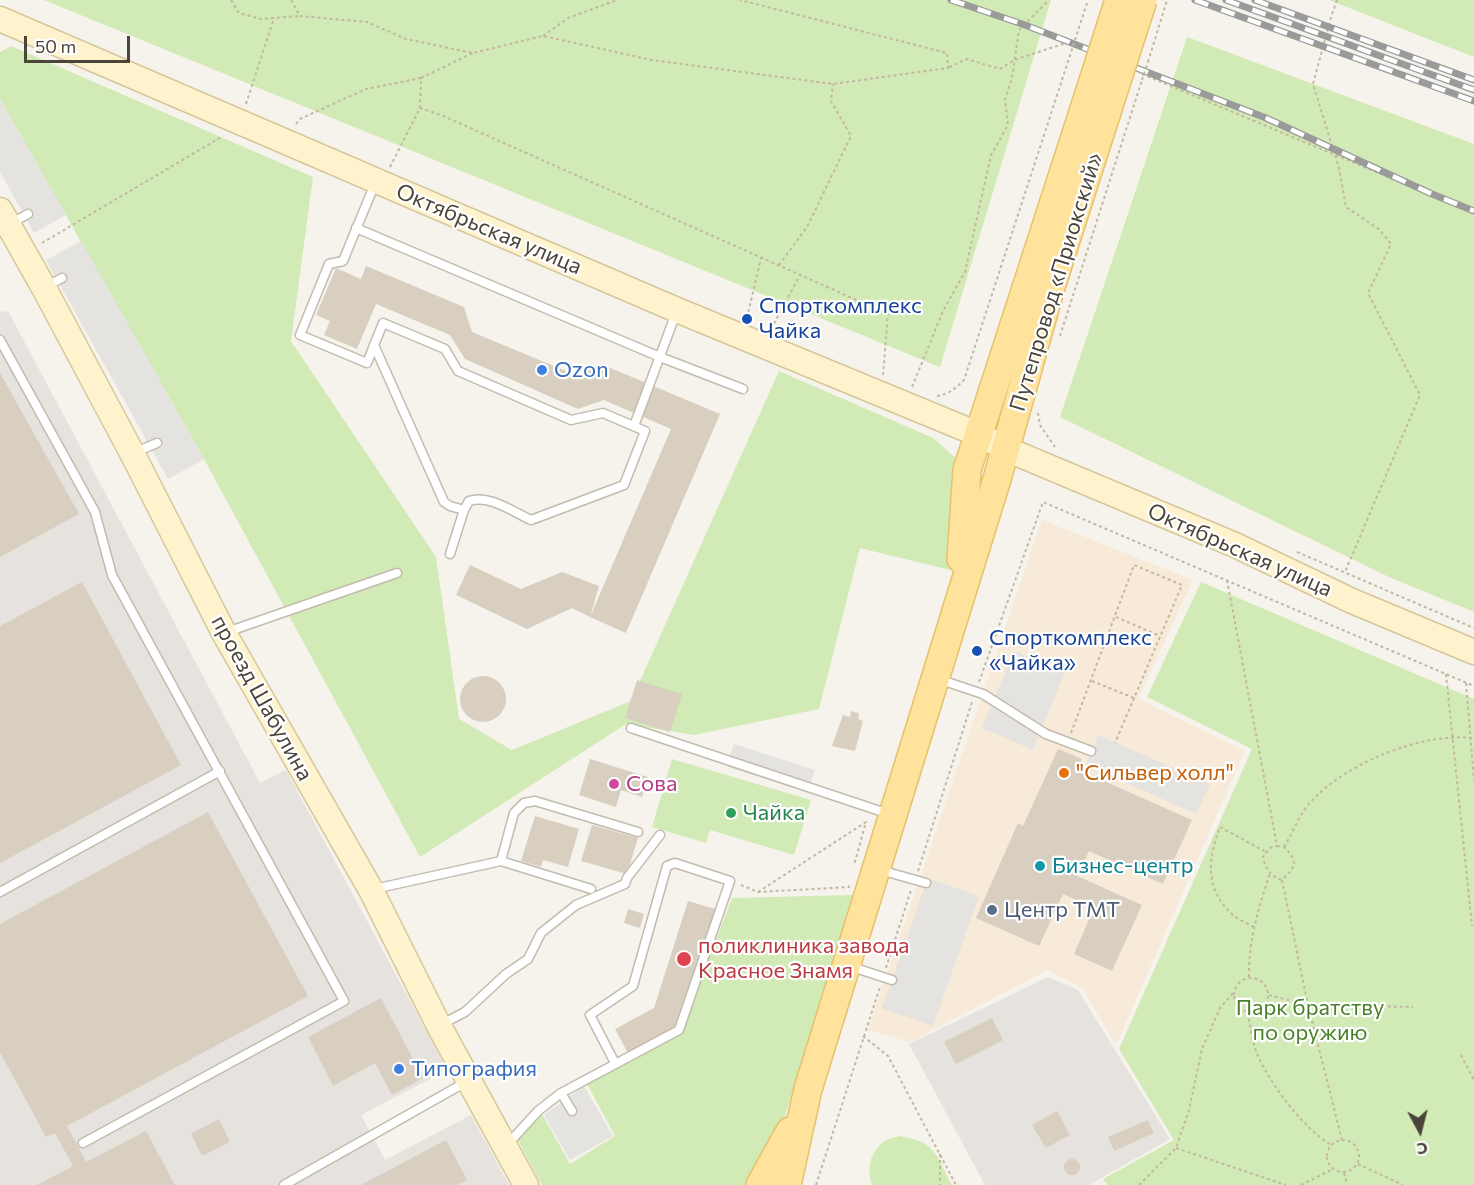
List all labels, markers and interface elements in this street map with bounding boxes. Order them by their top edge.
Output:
scale bar [27,24,134,62]
text: 50 m [35,35,76,57]
street label: Путепровод «Приокский» [1004,149,1108,415]
street label: Октябрьская улица [392,178,586,280]
place label: Спорткомплекс Чайка [759,293,922,344]
marker: Спорткомплекс Чайка [740,312,754,326]
place label: Ozon [554,357,609,383]
marker: Ozon [535,363,549,377]
street label: Октябрьская улица [1144,497,1336,603]
street label: проезд Шабулина [206,611,318,785]
place label: Спорткомплекс «Чайка» [989,625,1152,676]
marker: Спорткомплекс «Чайка» [970,644,984,658]
place label: "Сильвер холл" [1076,760,1234,786]
marker: "Сильвер холл" [1057,766,1071,780]
place label: Сова [626,771,677,797]
marker: Сова [607,777,621,791]
place label: Чайка [743,800,805,826]
marker: Чайка [724,806,738,820]
place label: Бизнес-центр [1052,853,1193,879]
marker: Бизнес-центр [1033,859,1047,873]
place label: Центр ТМТ [1004,897,1120,923]
marker: Центр ТМТ [985,903,999,917]
place label: поликлиника завода Красное Знамя [698,933,909,984]
marker: поликлиника завода Красное Знамя [675,950,693,968]
park label: Парк братству по оружию [1236,995,1384,1046]
place label: Типография [411,1056,537,1082]
marker: Типография [392,1062,406,1076]
north arrow [1390,1101,1450,1161]
text: С [1416,1139,1429,1159]

